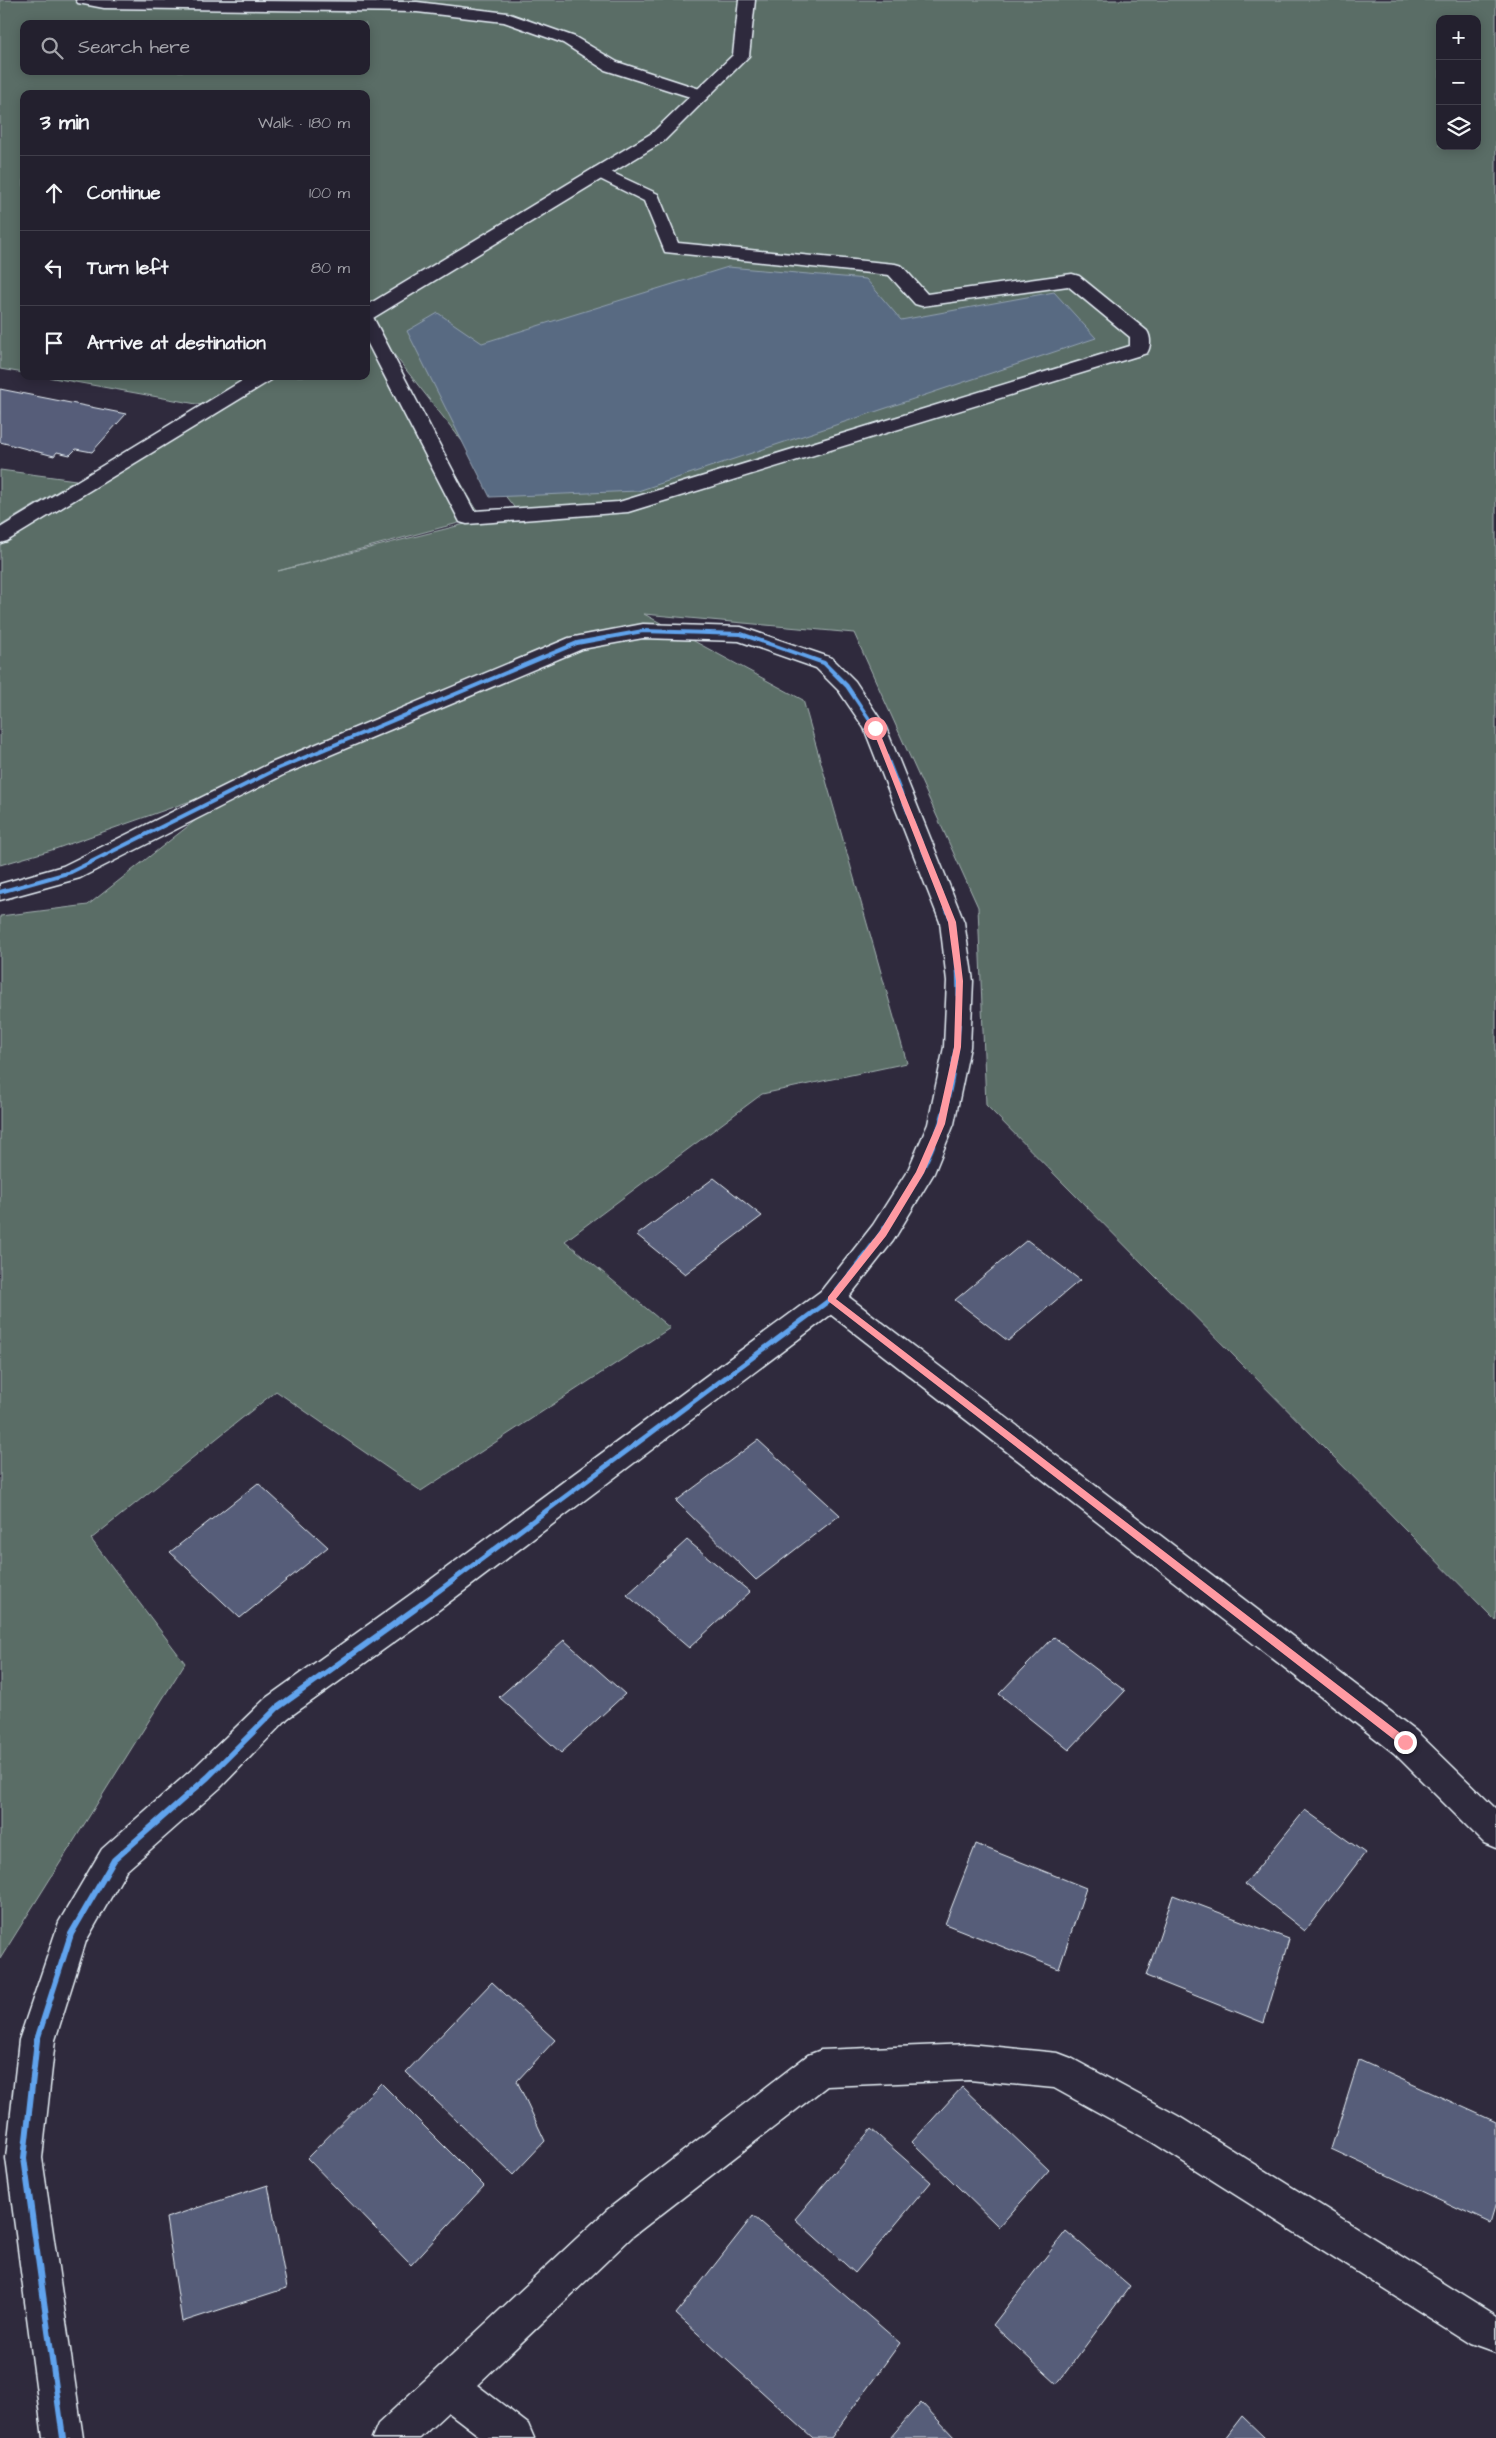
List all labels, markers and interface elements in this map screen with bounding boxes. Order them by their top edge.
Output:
map controls [1436,15,1481,150]
button: + [1436,15,1481,60]
search box [20,20,370,75]
icon: search [38,34,66,62]
text: Search here [78,34,190,61]
button: − [1436,60,1481,105]
button: layers [1436,105,1481,150]
text: 3 min [40,108,89,137]
text: Walk · 180 m [258,112,350,134]
icon: ahead [40,179,68,207]
text: Continue [87,180,161,207]
text: 100 m [309,182,350,204]
icon: left [40,254,68,282]
text: Turn left [87,255,168,282]
text: 80 m [311,257,350,279]
icon: arrive [40,329,68,357]
text: Arrive at destination [87,330,266,357]
route start [864,717,887,740]
route end [1394,1731,1417,1754]

